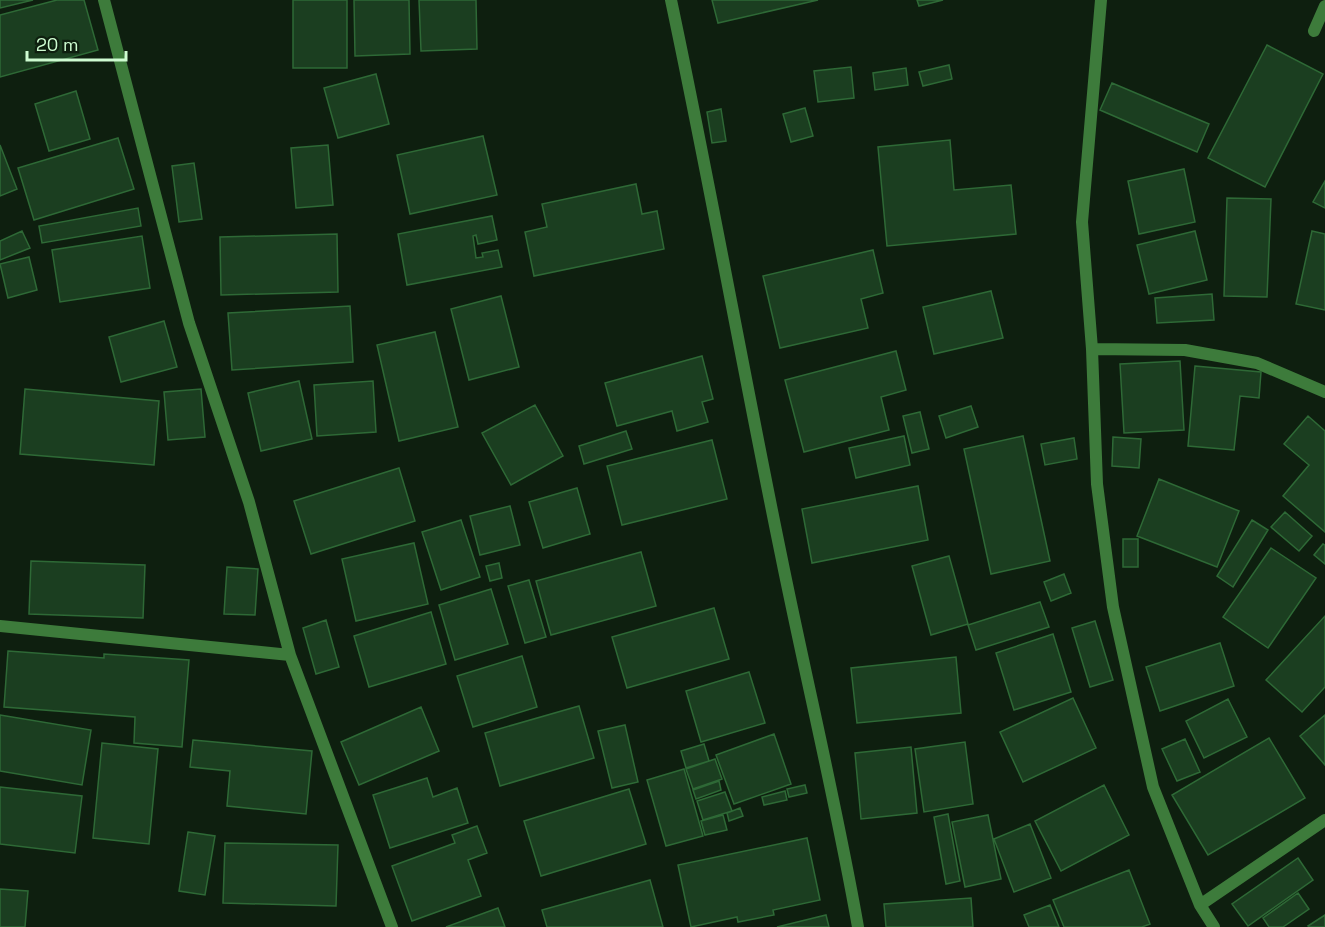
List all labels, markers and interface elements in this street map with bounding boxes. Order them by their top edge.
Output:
scale bar [27,24,126,62]
text: 20 m [36,33,79,56]

